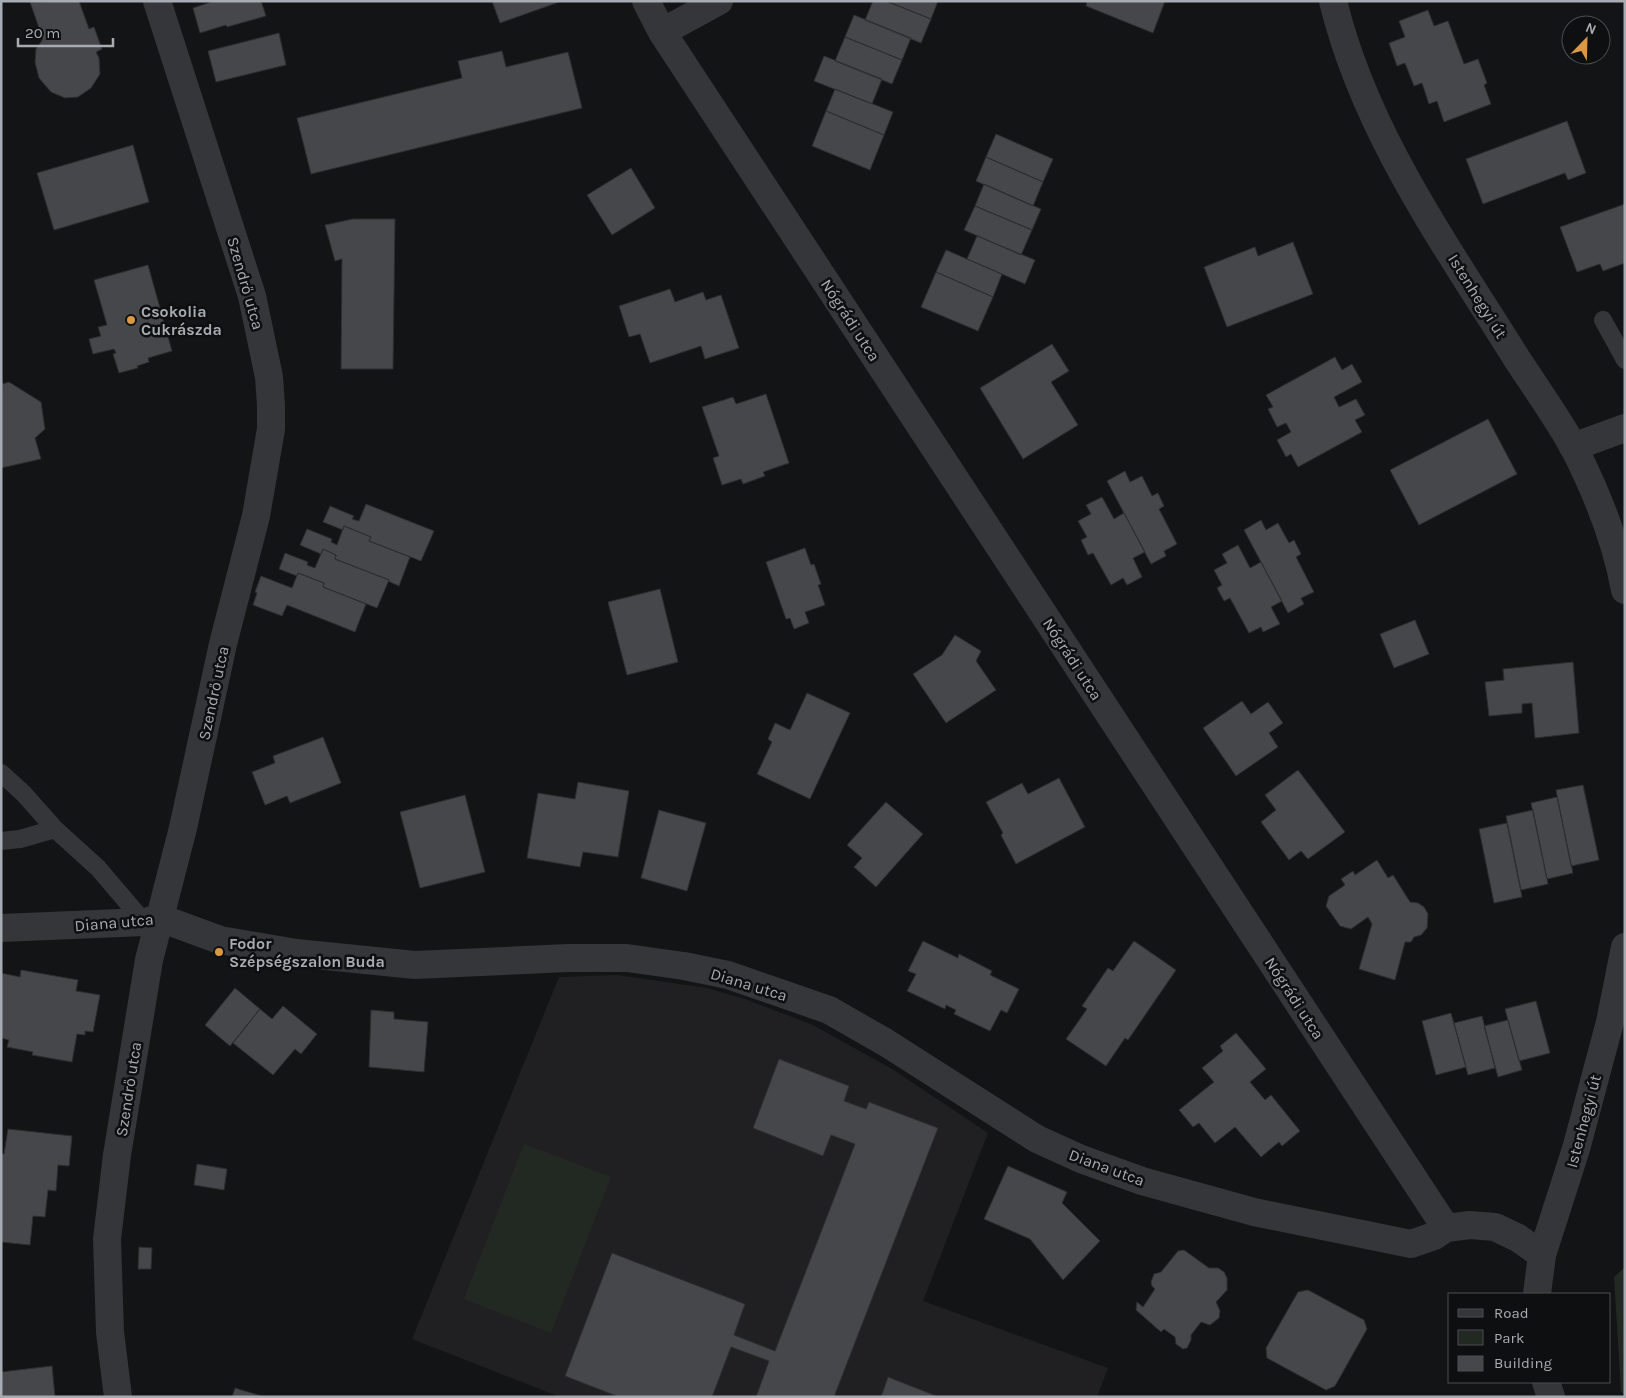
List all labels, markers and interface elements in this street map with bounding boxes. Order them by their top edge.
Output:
scale bar [18,15,112,47]
north arrow [1561,15,1611,65]
text: N [1583,19,1599,38]
text: 20 m [25,24,60,42]
street label: Szendrő utca [223,235,268,332]
street label: Istenhegyi út [1444,251,1511,342]
street label: Nógrádi utca [817,276,884,365]
place label: Csokolia Cukrászda [141,302,222,339]
marker: Csokolia Cukrászda [125,314,137,326]
street label: Nógrádi utca [1039,615,1106,704]
street label: Szendrő utca [194,644,233,742]
street label: Diana utca [74,910,154,935]
place label: Fodor Szépségszalon Buda [229,934,385,971]
marker: Fodor Szépségszalon Buda [213,946,225,958]
street label: Nógrádi utca [1261,954,1328,1043]
street label: Diana utca [708,964,789,1005]
street label: Szendrő utca [112,1040,145,1138]
street label: Istenhegyi út [1562,1072,1605,1170]
street label: Diana utca [1066,1145,1147,1190]
legend [1448,1293,1611,1383]
text: Road [1494,1304,1529,1322]
text: Park [1494,1329,1524,1347]
text: Building [1494,1354,1552,1372]

